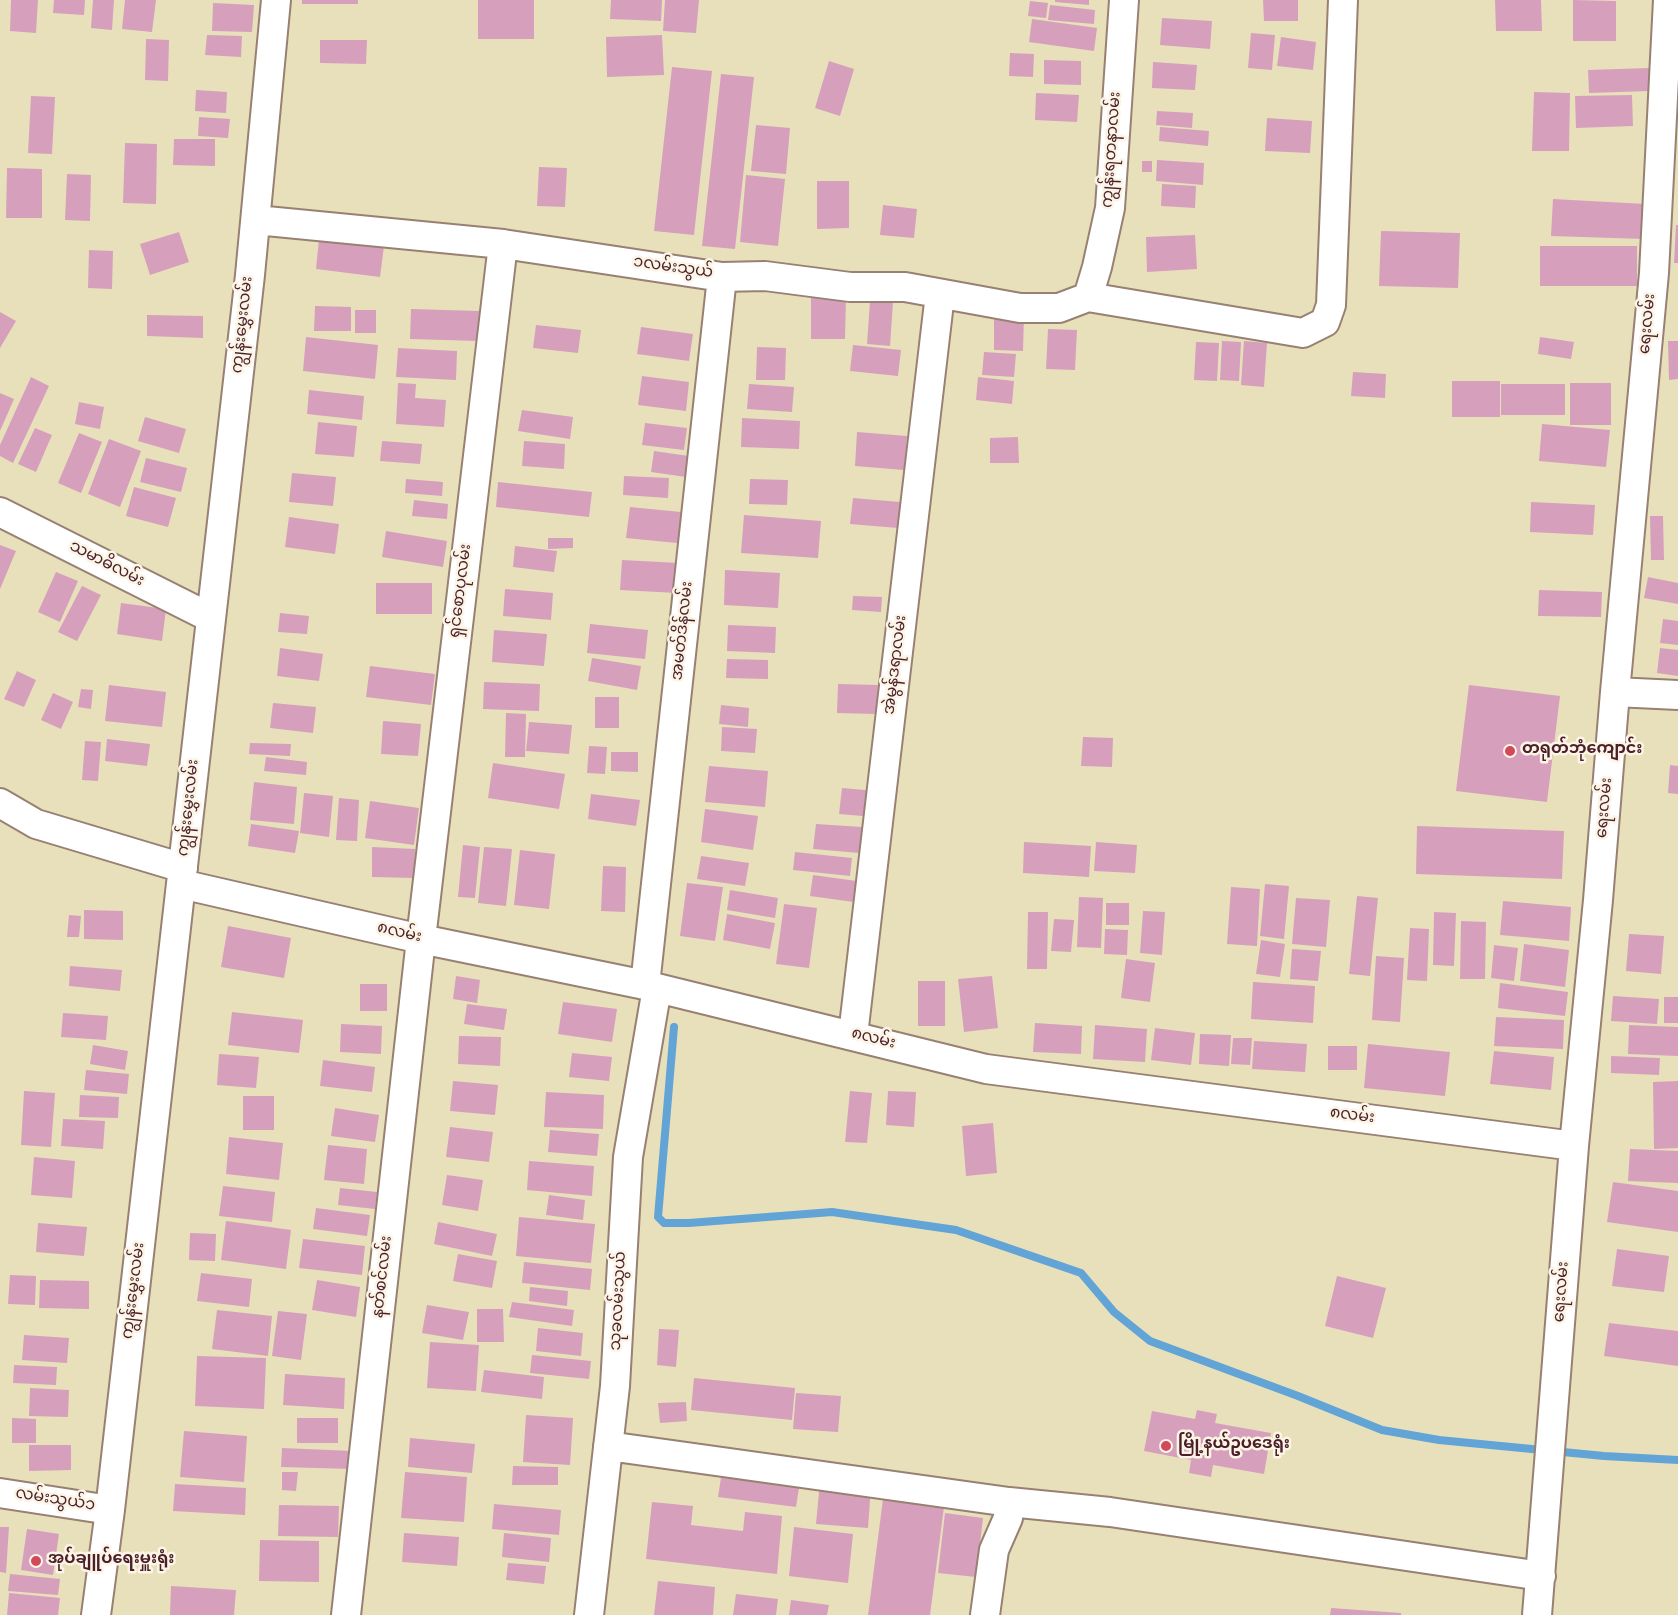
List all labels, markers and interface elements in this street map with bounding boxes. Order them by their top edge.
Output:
street label: ကျွန်းရတနာလမ်း [1099,91,1127,209]
street label: ၁လမ်းသွယ် [632,254,714,284]
street label: ကျွန်းမွှေးလမ်း [229,276,259,374]
street label: ရေးလမ်း [1637,293,1661,355]
street label: သမာဓိလမ်း [65,538,147,592]
street label: ရှင်စောပုလမ်း [447,543,477,639]
street label: အမတ်ဒိန်လမ်း [669,580,699,682]
street label: အဲမွန်ဒရာလမ်း [881,614,913,716]
place label: တရုတ်ဘုံကျောင်း [1522,741,1642,761]
marker: တရုတ်ဘုံကျောင်း [1503,744,1517,758]
street label: ကျွန်းမွှေးလမ်း [175,759,205,857]
street label: ရေးလမ်း [1594,777,1618,839]
street label: ၈လမ်း [375,920,423,948]
street label: ၈လမ်း [849,1025,897,1055]
street label: ၈လမ်း [1329,1105,1375,1129]
street label: နတ်စင်လမ်း [370,1235,398,1319]
street label: ကျွန်းမွှေးလမ်း [120,1242,150,1340]
street label: သုခလမ်းသွယ် [608,1251,632,1351]
street label: ရေးလမ်း [1551,1261,1575,1323]
place label: မြို့နယ်ဥပဒေရုံး [1178,1436,1290,1456]
marker: မြို့နယ်ဥပဒေရုံး [1159,1439,1173,1453]
street label: လမ်းသွယ်၁ [14,1485,96,1517]
place label: အုပ်ချူပ်ရေးမှူးရုံး [48,1551,174,1571]
marker: အုပ်ချူပ်ရေးမှူးရုံး [29,1554,43,1568]

